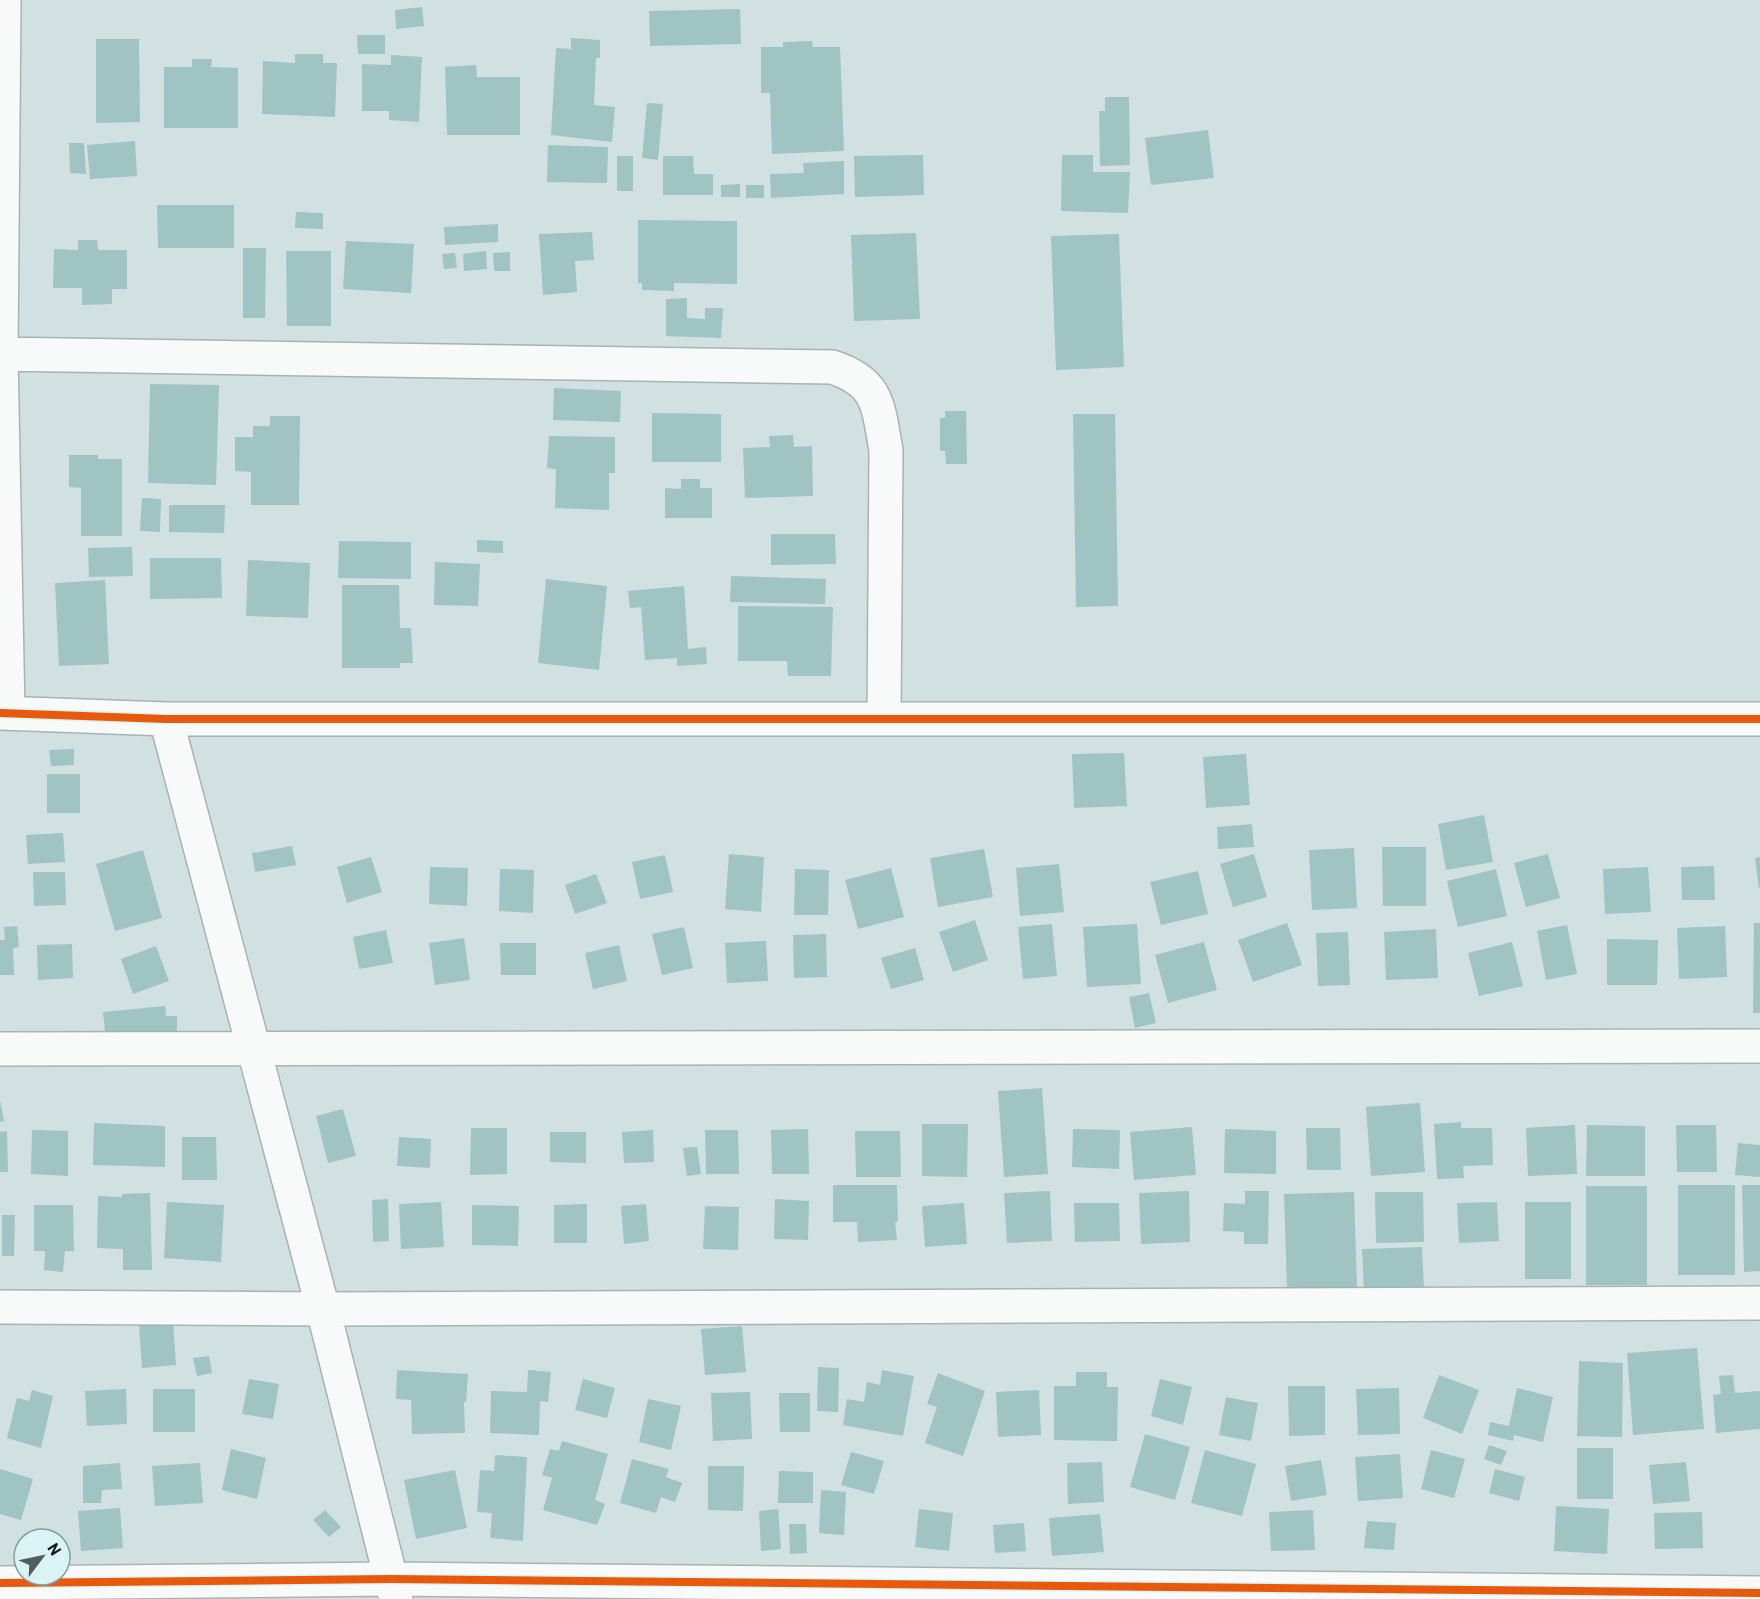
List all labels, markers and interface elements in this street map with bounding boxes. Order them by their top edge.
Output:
north arrow [12,1527,72,1587]
text: N [44,1539,66,1558]

